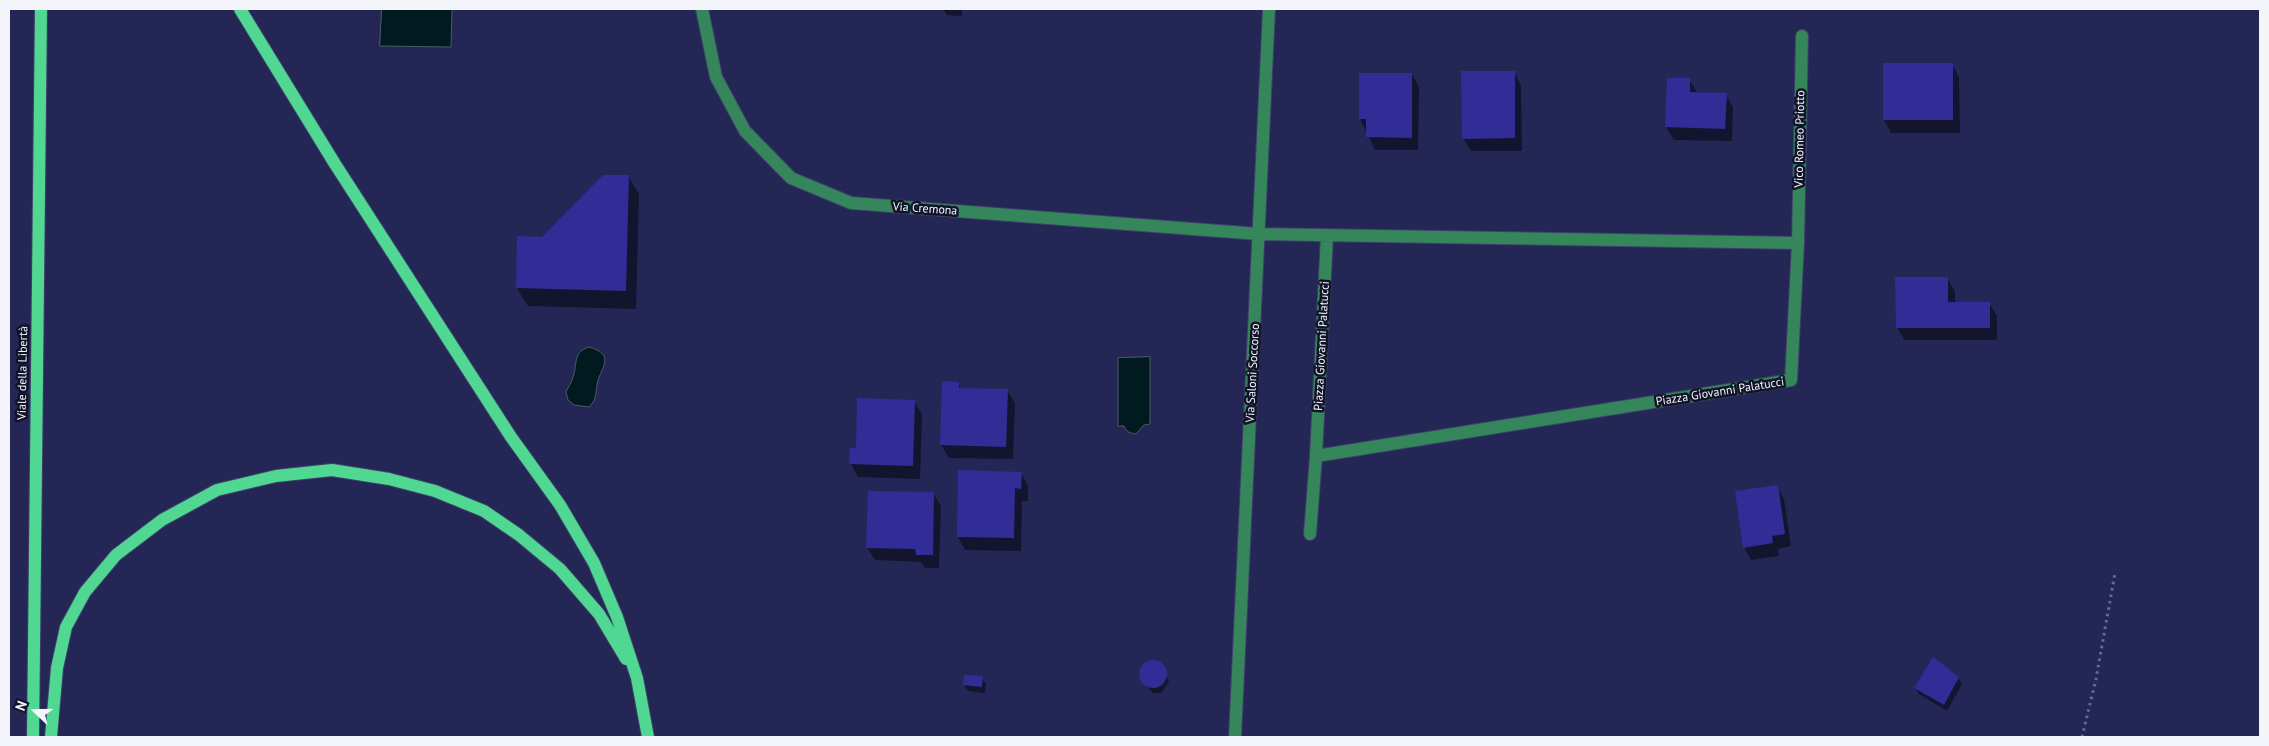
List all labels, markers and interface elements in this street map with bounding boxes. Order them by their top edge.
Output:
street label: Vico Romeo Priotto [1792,90,1808,188]
street label: Via Cremona [892,200,958,218]
street label: Piazza Giovanni Palatucci [1311,281,1333,411]
street label: Via Saloni Soccorso [1243,323,1263,423]
street label: Viale della Libertà [15,326,31,420]
street label: Piazza Giovanni Palatucci [1655,375,1785,409]
north arrow [10,686,60,736]
text: N [11,698,31,713]

